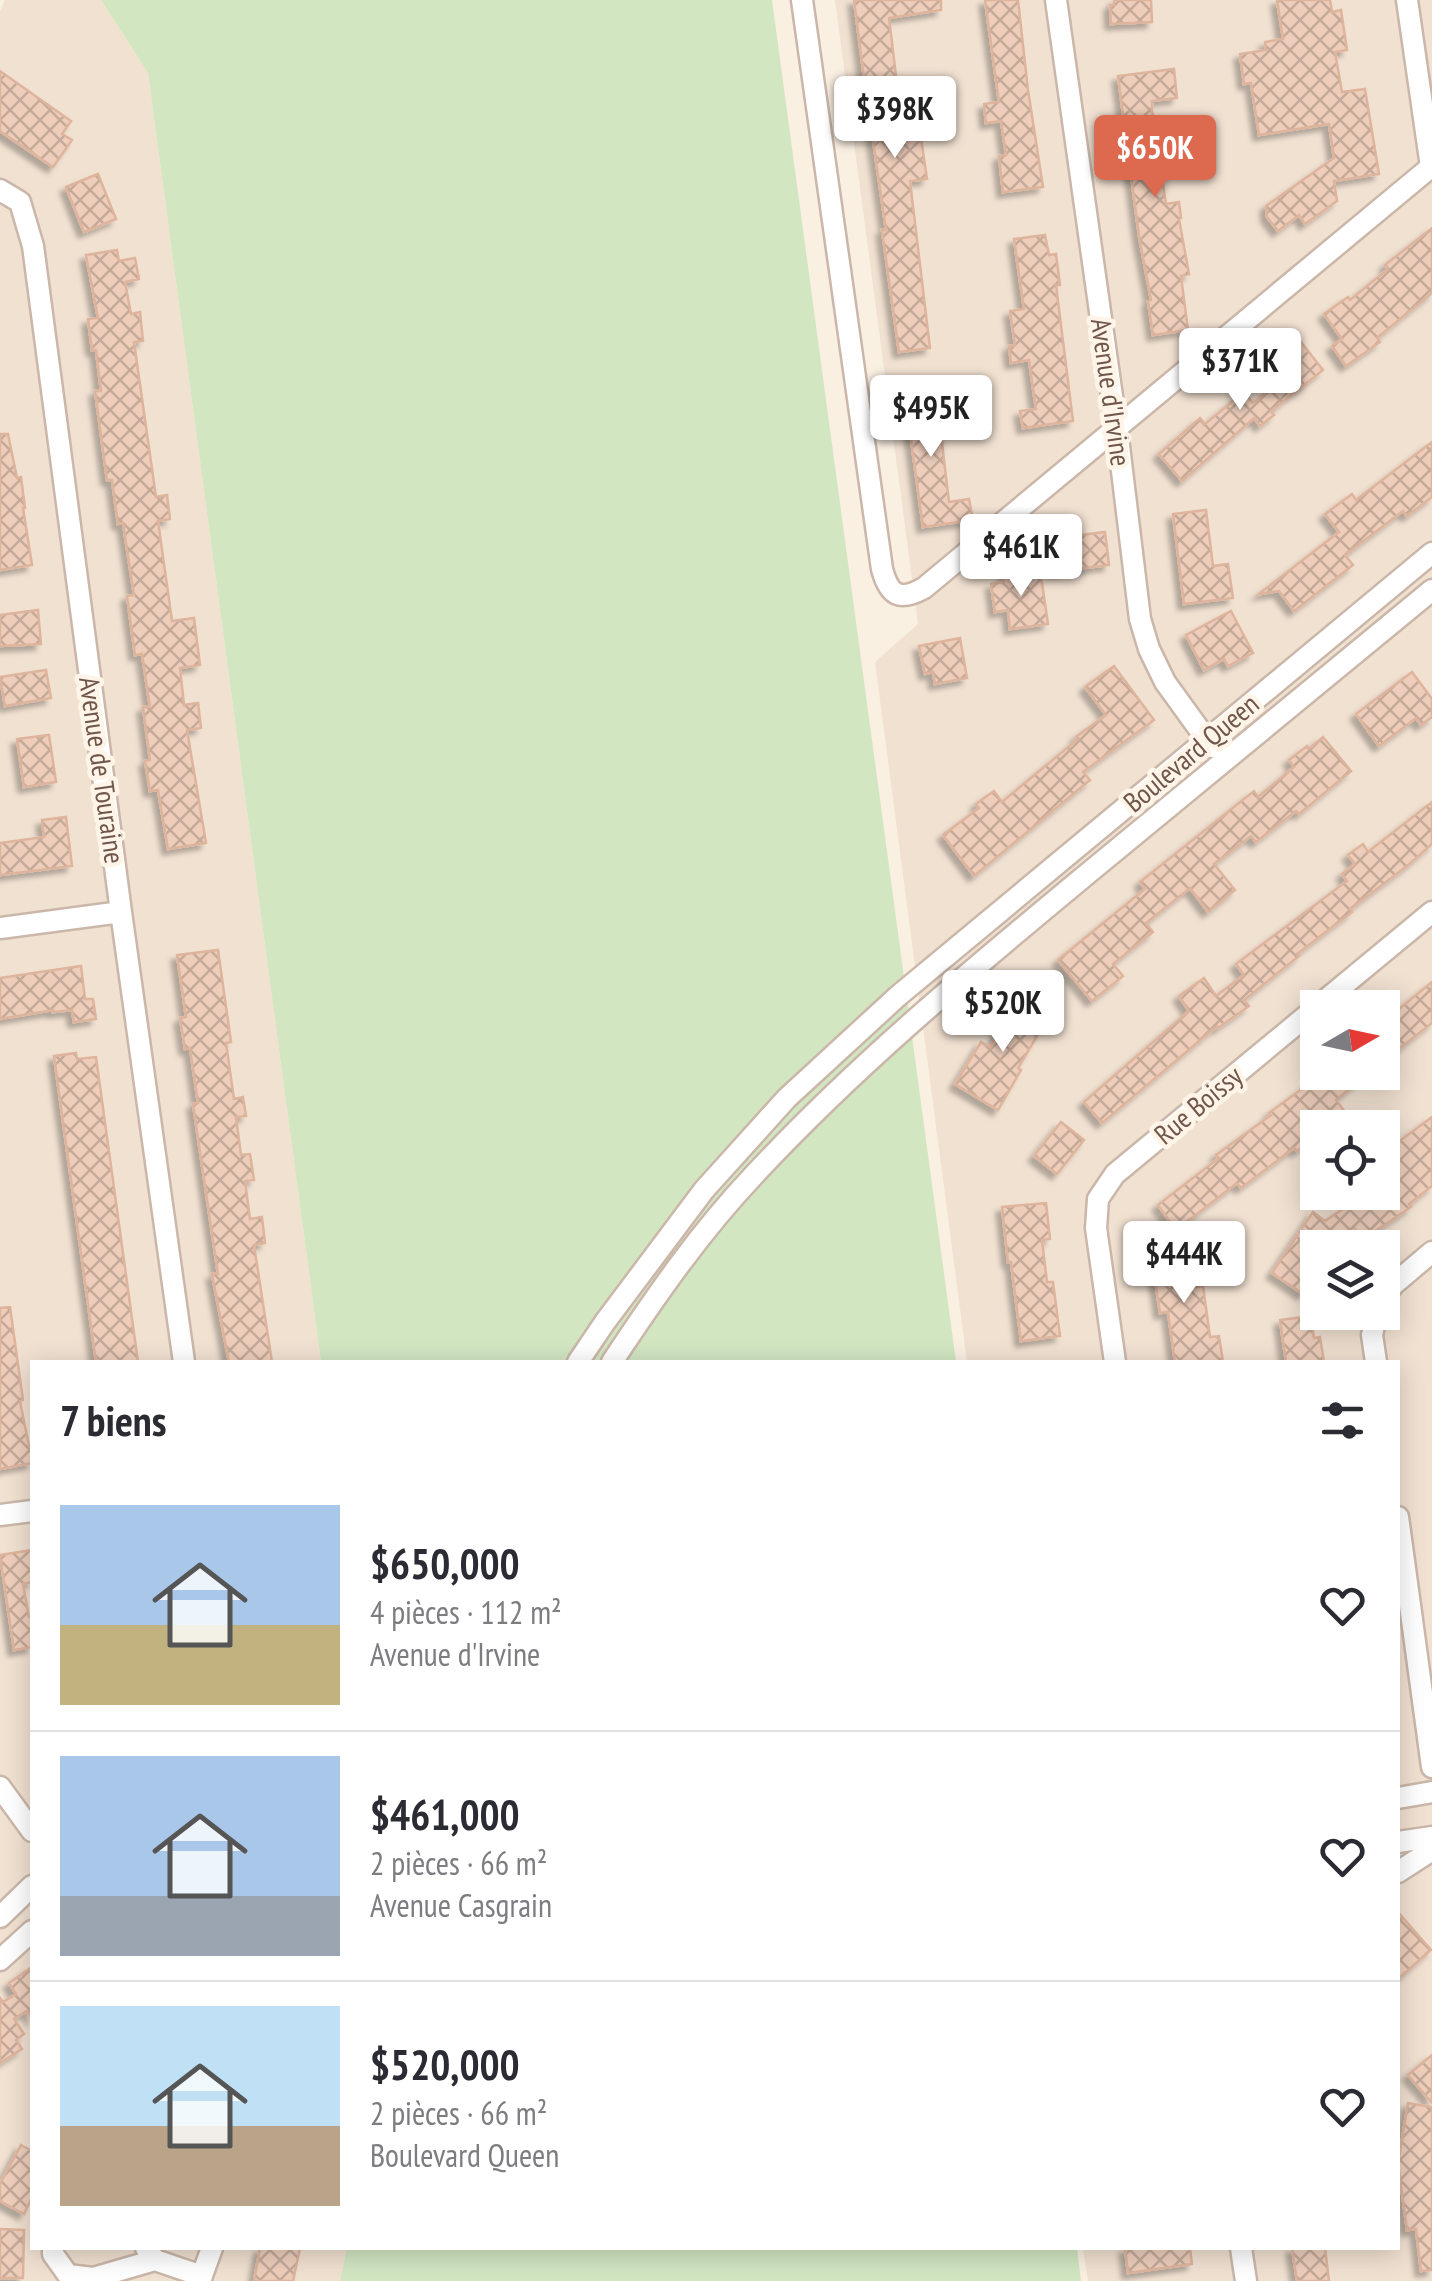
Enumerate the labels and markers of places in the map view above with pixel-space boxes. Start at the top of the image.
pin: $398K [825,76,965,161]
pin: $650K [1085,115,1225,200]
pin: $371K [1170,328,1310,413]
pin: $495K [861,375,1001,460]
pin: $461K [951,514,1091,599]
pin: $520K [933,970,1073,1055]
pin: $444K [1114,1221,1254,1306]

